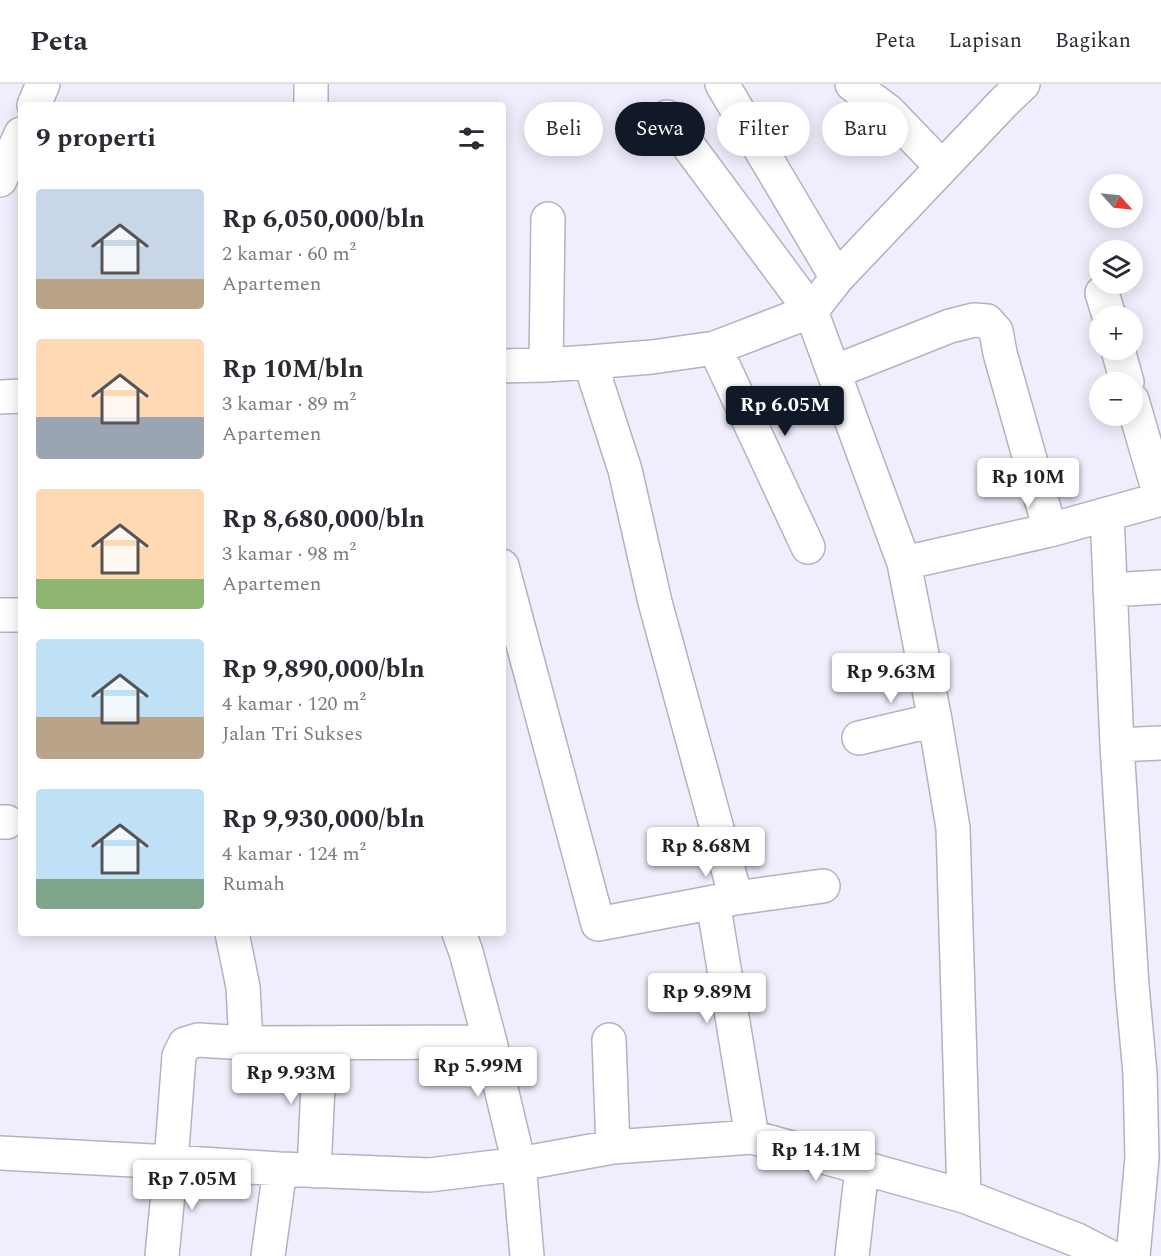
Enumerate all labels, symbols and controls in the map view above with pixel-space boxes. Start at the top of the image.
text: Peta [30,20,88,63]
text: Peta [875,25,915,57]
text: Lapisan [948,25,1022,57]
text: Bagikan [1055,25,1131,57]
chip: Beli [524,102,603,156]
chip: Sewa [615,102,705,156]
chip: Filter [717,102,810,156]
chip: Baru [822,102,908,156]
text: 9 properti [36,118,156,158]
icon: filters [455,122,488,155]
north arrow [1089,174,1143,228]
map controls [1089,174,1143,426]
text: Rp 6,050,000/bln [222,199,425,239]
icon: home [84,213,156,285]
text: 2 kamar · 60 m² [222,239,356,269]
button: layers [1089,240,1143,294]
text: Apartemen [222,269,321,299]
button: + [1089,306,1143,360]
text: Rp 10M/bln [222,349,364,389]
icon: home [84,363,156,435]
button: − [1089,372,1143,426]
pin: Rp 6.05M [723,386,847,437]
text: 3 kamar · 89 m² [222,389,356,419]
text: Rp 6.05M [740,390,830,420]
text: Apartemen [222,419,321,449]
pin: Rp 10M [979,458,1077,509]
text: Rp 10M [991,462,1065,492]
text: Rp 8,680,000/bln [222,499,425,539]
icon: home [84,513,156,585]
text: 3 kamar · 98 m² [222,539,356,569]
text: Apartemen [222,569,321,599]
text: Rp 9,890,000/bln [222,649,425,689]
pin: Rp 9.63M [829,653,953,704]
text: Rp 9.63M [846,657,936,687]
icon: home [84,663,156,735]
text: 4 kamar · 120 m² [222,689,366,719]
text: Jalan Tri Sukses [222,719,363,749]
text: Rp 9,930,000/bln [222,799,425,839]
icon: home [84,813,156,885]
pin: Rp 8.68M [644,827,768,878]
text: Rp 8.68M [661,831,751,861]
text: 4 kamar · 124 m² [222,839,366,869]
text: Rumah [222,869,285,899]
pin: Rp 9.89M [645,973,769,1024]
text: Rp 9.89M [662,977,752,1007]
pin: Rp 5.99M [416,1047,540,1098]
text: Rp 5.99M [433,1051,523,1081]
pin: Rp 9.93M [229,1054,353,1105]
text: Rp 9.93M [246,1058,336,1088]
pin: Rp 14.1M [754,1131,878,1182]
text: Rp 14.1M [771,1135,861,1165]
pin: Rp 7.05M [130,1160,254,1211]
text: Rp 7.05M [147,1164,237,1194]

